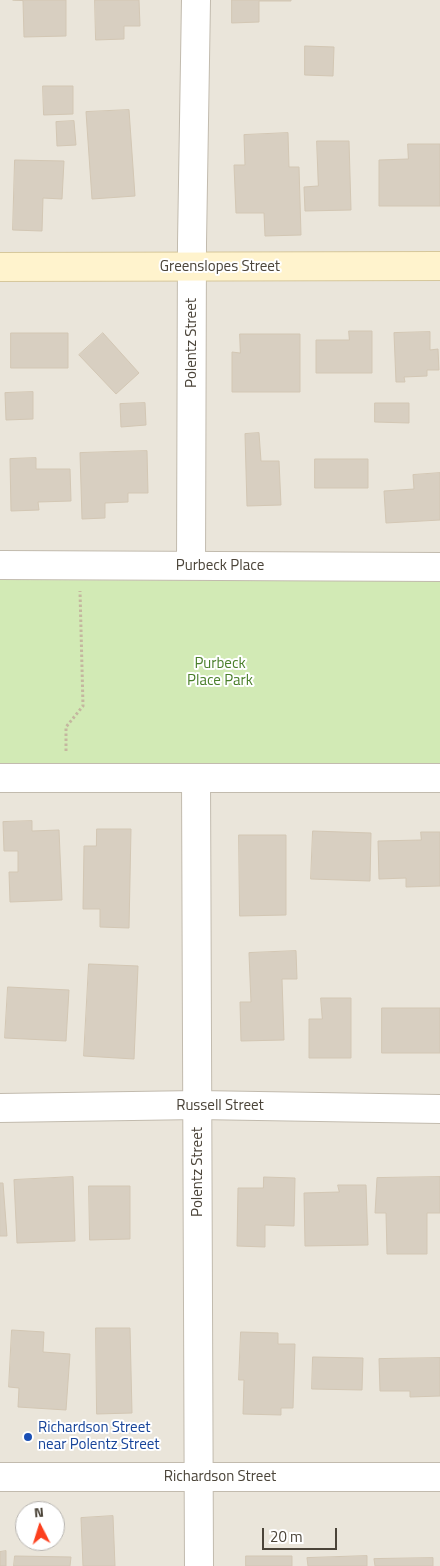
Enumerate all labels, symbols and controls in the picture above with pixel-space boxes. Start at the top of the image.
street label: Greenslopes Street [160,258,280,276]
street label: Polentz Street [183,298,201,388]
street label: Purbeck Place [176,557,264,575]
park label: Purbeck Place Park [187,655,253,690]
street label: Russell Street [176,1097,264,1115]
street label: Polentz Street [189,1127,207,1217]
place label: Richardson Street near Polentz Street [38,1419,159,1454]
marker: Richardson Street near Polentz Street [22,1431,34,1443]
street label: Richardson Street [164,1468,276,1486]
north arrow [15,1501,65,1551]
text: N [33,1501,44,1522]
scale bar [265,1518,340,1550]
text: 20 m [270,1525,303,1548]

